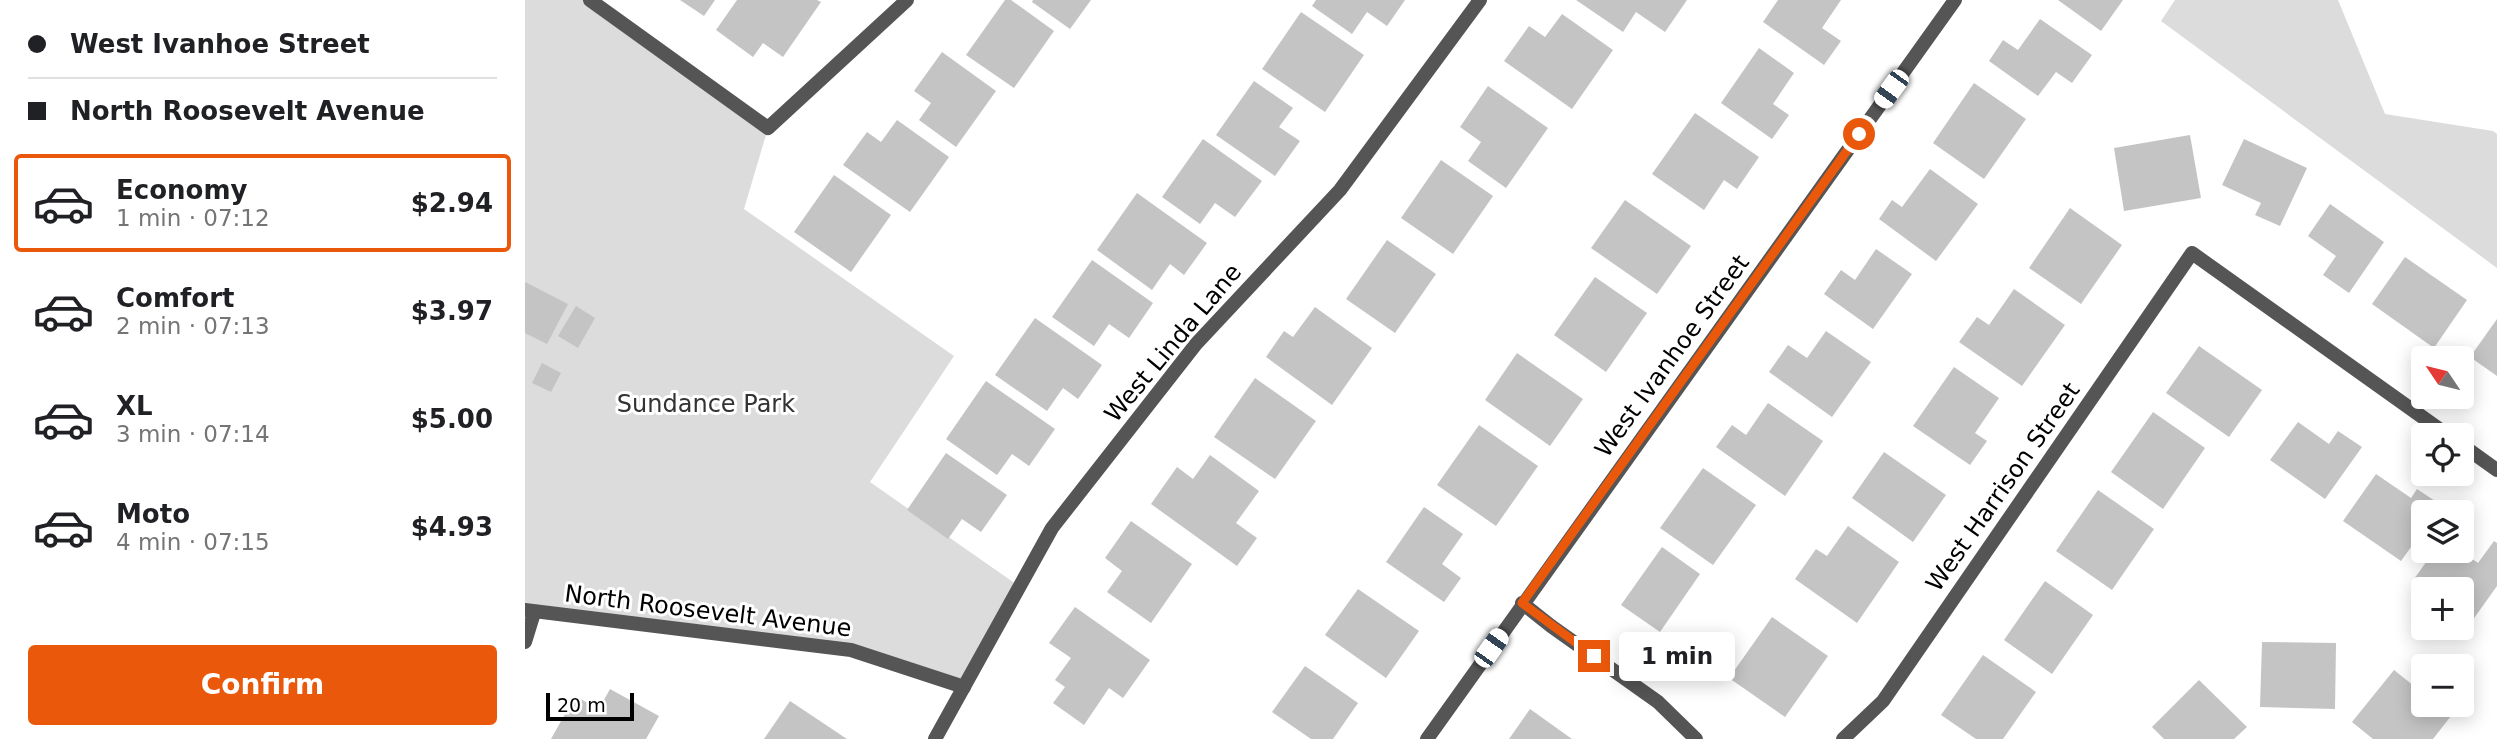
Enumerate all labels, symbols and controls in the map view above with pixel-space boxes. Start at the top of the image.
text: West Ivanhoe Street [70,29,370,59]
car [1871,66,1912,112]
text: North Roosevelt Avenue [70,96,425,126]
route start [1843,118,1875,150]
icon: car [32,172,95,235]
text: Economy [116,175,247,205]
text: $2.94 [411,188,493,218]
text: 1 min · 07:12 [116,205,270,231]
street label: West Ivanhoe Street [1589,249,1755,463]
street label: West Linda Lane [1099,258,1247,428]
icon: car [32,280,95,343]
text: Comfort [116,283,234,313]
text: $3.97 [411,296,493,326]
text: 2 min · 07:13 [116,313,270,339]
north arrow [2411,346,2475,410]
map controls [2411,346,2474,717]
street label: West Harrison Street [1920,377,2086,597]
icon: car [32,388,95,451]
park label: Sundance Park [617,390,795,418]
text: XL [116,391,153,421]
text: $5.00 [411,404,493,434]
text: 3 min · 07:14 [116,421,270,447]
button: locate [2411,423,2474,486]
icon: car [32,496,95,559]
text: Moto [116,499,190,529]
button: layers [2411,500,2474,563]
text: $4.93 [411,512,493,542]
text: 4 min · 07:15 [116,529,270,555]
button: + [2411,577,2474,640]
street label: North Roosevelt Avenue [563,580,853,642]
car [1471,625,1512,671]
callout: 1 min [1619,632,1734,680]
route end [1578,640,1610,672]
text: 1 min [1641,643,1713,669]
button: Confirm [28,645,497,725]
button: − [2411,654,2474,717]
scale bar [546,690,633,722]
text: 20 m [557,694,606,716]

